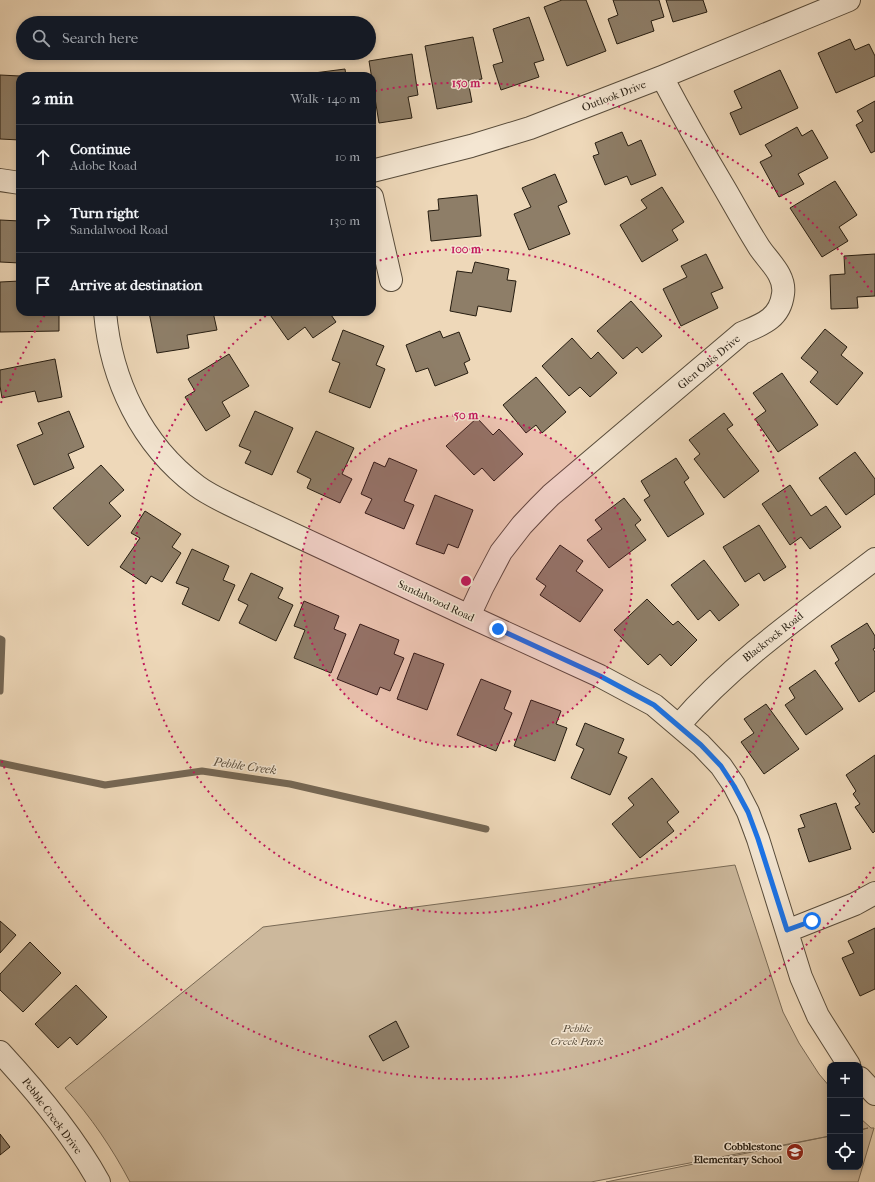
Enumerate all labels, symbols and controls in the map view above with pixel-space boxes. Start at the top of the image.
search box [16,16,376,60]
icon: search [30,27,52,49]
text: Search here [62,29,138,47]
text: 150 m [452,76,481,90]
street label: Outlook Drive [580,78,648,114]
text: 2 min [32,88,73,108]
text: Walk · 140 m [291,91,360,106]
text: Continue [70,140,130,158]
icon: ahead [32,146,54,168]
text: 10 m [335,149,360,164]
text: Adobe Road [70,158,137,173]
text: Turn right [70,204,139,222]
icon: right [32,210,54,232]
text: 130 m [329,213,360,228]
text: Sandalwood Road [70,222,168,237]
text: 100 m [451,242,482,256]
icon: arrive [32,274,54,296]
text: Arrive at destination [70,276,202,294]
street label: Glen Oaks Drive [675,332,743,392]
text: 50 m [454,408,479,422]
centre of rings [459,574,473,588]
street label: Sandalwood Road [396,578,477,625]
street label: Blackrock Road [740,609,807,665]
route end [489,620,507,638]
water label: Pebble Creek [212,755,277,777]
route start [803,912,821,930]
park label: Pebble Creek Park [551,1022,604,1048]
map controls [827,1062,863,1170]
button: + [827,1062,863,1098]
street label: Pebble Creek Drive [19,1075,85,1157]
button: − [827,1098,863,1134]
button: locate [827,1134,863,1170]
place label: Cobblestone Elementary School [693,1140,783,1166]
school or university icon: Cobblestone Elementary School [785,1142,805,1162]

